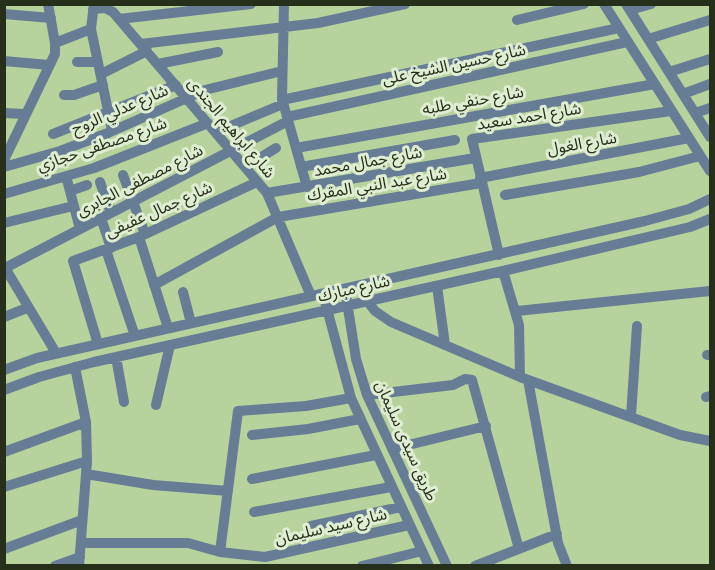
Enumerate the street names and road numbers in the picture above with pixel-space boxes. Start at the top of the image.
street label: شارع حسين الشيخ على [380,40,528,90]
street label: شارع ابراهيم الجندى [183,74,279,182]
street label: شارع عدلي الروح [69,81,171,139]
street label: شارع حنفي طلبه [421,83,525,119]
street label: شارع احمد سعيد [475,99,583,135]
street label: شارع مصطفى حجازي [35,114,169,176]
street label: شارع الغول [546,128,618,160]
street label: شارع مصطفى الجابرى [74,141,206,221]
street label: شارع جمال محمد [312,143,424,181]
street label: شارع عبد النبي المقرك [306,164,448,206]
street label: شارع جمال عفيفى [102,178,216,242]
street label: شارع مبارك [316,271,392,307]
street label: طريق سيدى سليمان [371,378,441,504]
street label: شارع سيد سليمان [273,505,389,549]

